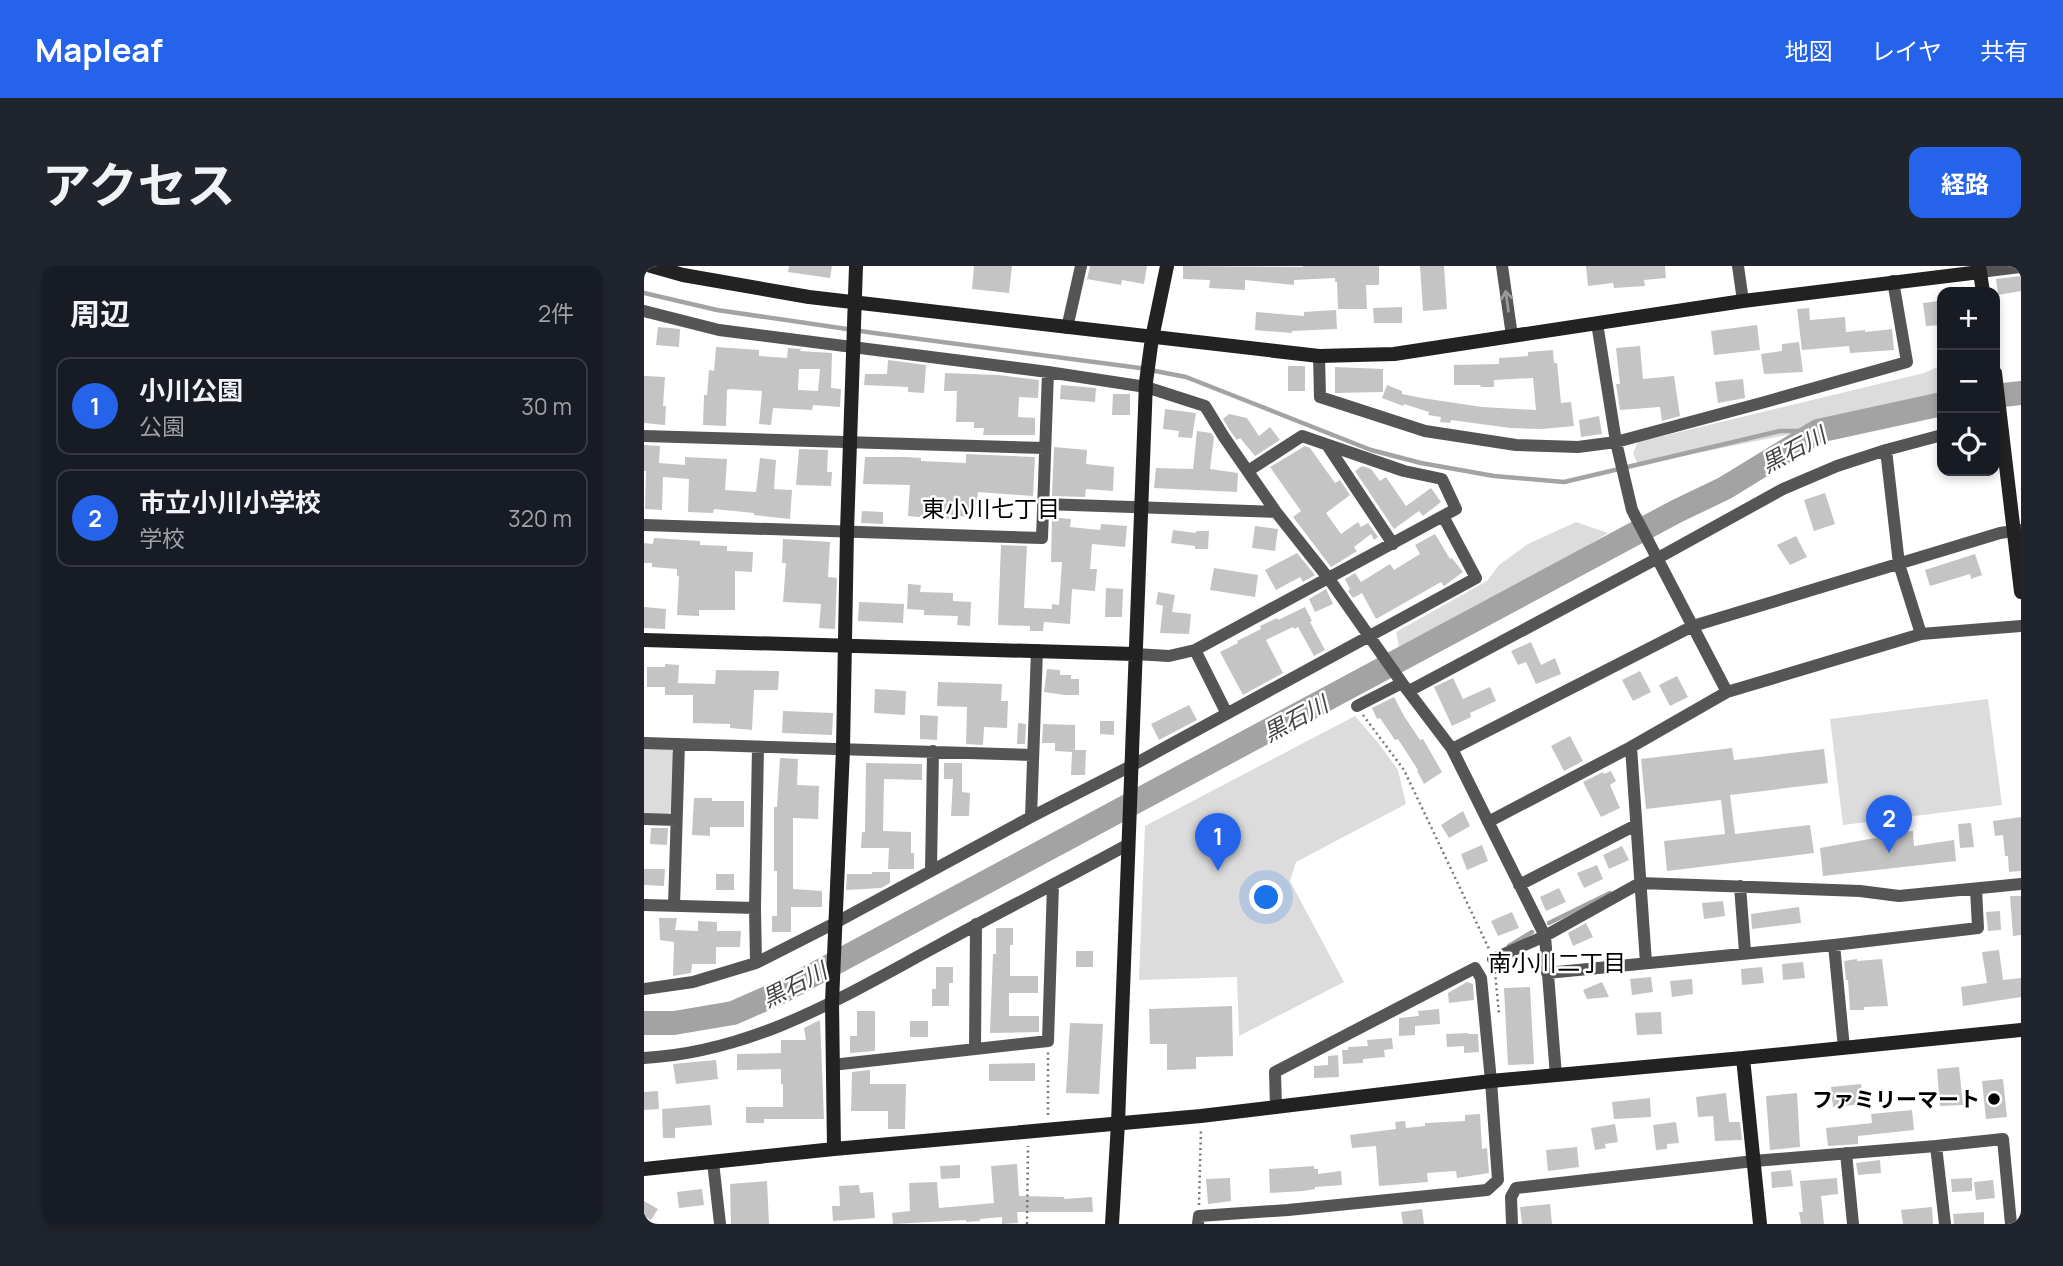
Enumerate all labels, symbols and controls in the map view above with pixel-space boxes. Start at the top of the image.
text: Mapleaf [35,27,163,72]
text: 地図 [1785,34,1833,67]
text: レイヤ [1871,34,1942,67]
text: 共有 [1980,34,2028,67]
button: 経路 [1909,147,2021,218]
text: アクセス [42,151,236,218]
map controls [1937,287,2000,476]
button: + [1937,287,2000,350]
one-way arrow [1500,290,1513,313]
text: 周辺 [70,293,130,334]
text: 2件 [538,297,574,329]
button: − [1937,350,2000,413]
text: 小川公園 [139,372,243,408]
text: 1 [90,390,100,422]
text: 30 m [521,390,572,422]
text: 公園 [139,410,185,442]
button: locate [1937,413,2000,476]
water label: 黒石川 [1755,417,1834,479]
text: 市立小川小学校 [139,484,321,520]
district label: 東小川七丁目 [922,492,1060,524]
text: 2 [88,502,102,534]
text: 320 m [508,502,572,534]
text: 学校 [139,522,185,554]
water label: 黒石川 [1257,686,1336,748]
pin: 2 [1866,795,1912,853]
pin: 1 [1195,813,1241,871]
your location [1249,880,1283,914]
district label: 南小川二丁目 [1488,946,1626,978]
water label: 黒石川 [756,953,835,1014]
place label: ファミリーマート [1812,1085,1980,1113]
marker: ファミリーマート [1986,1091,2002,1107]

